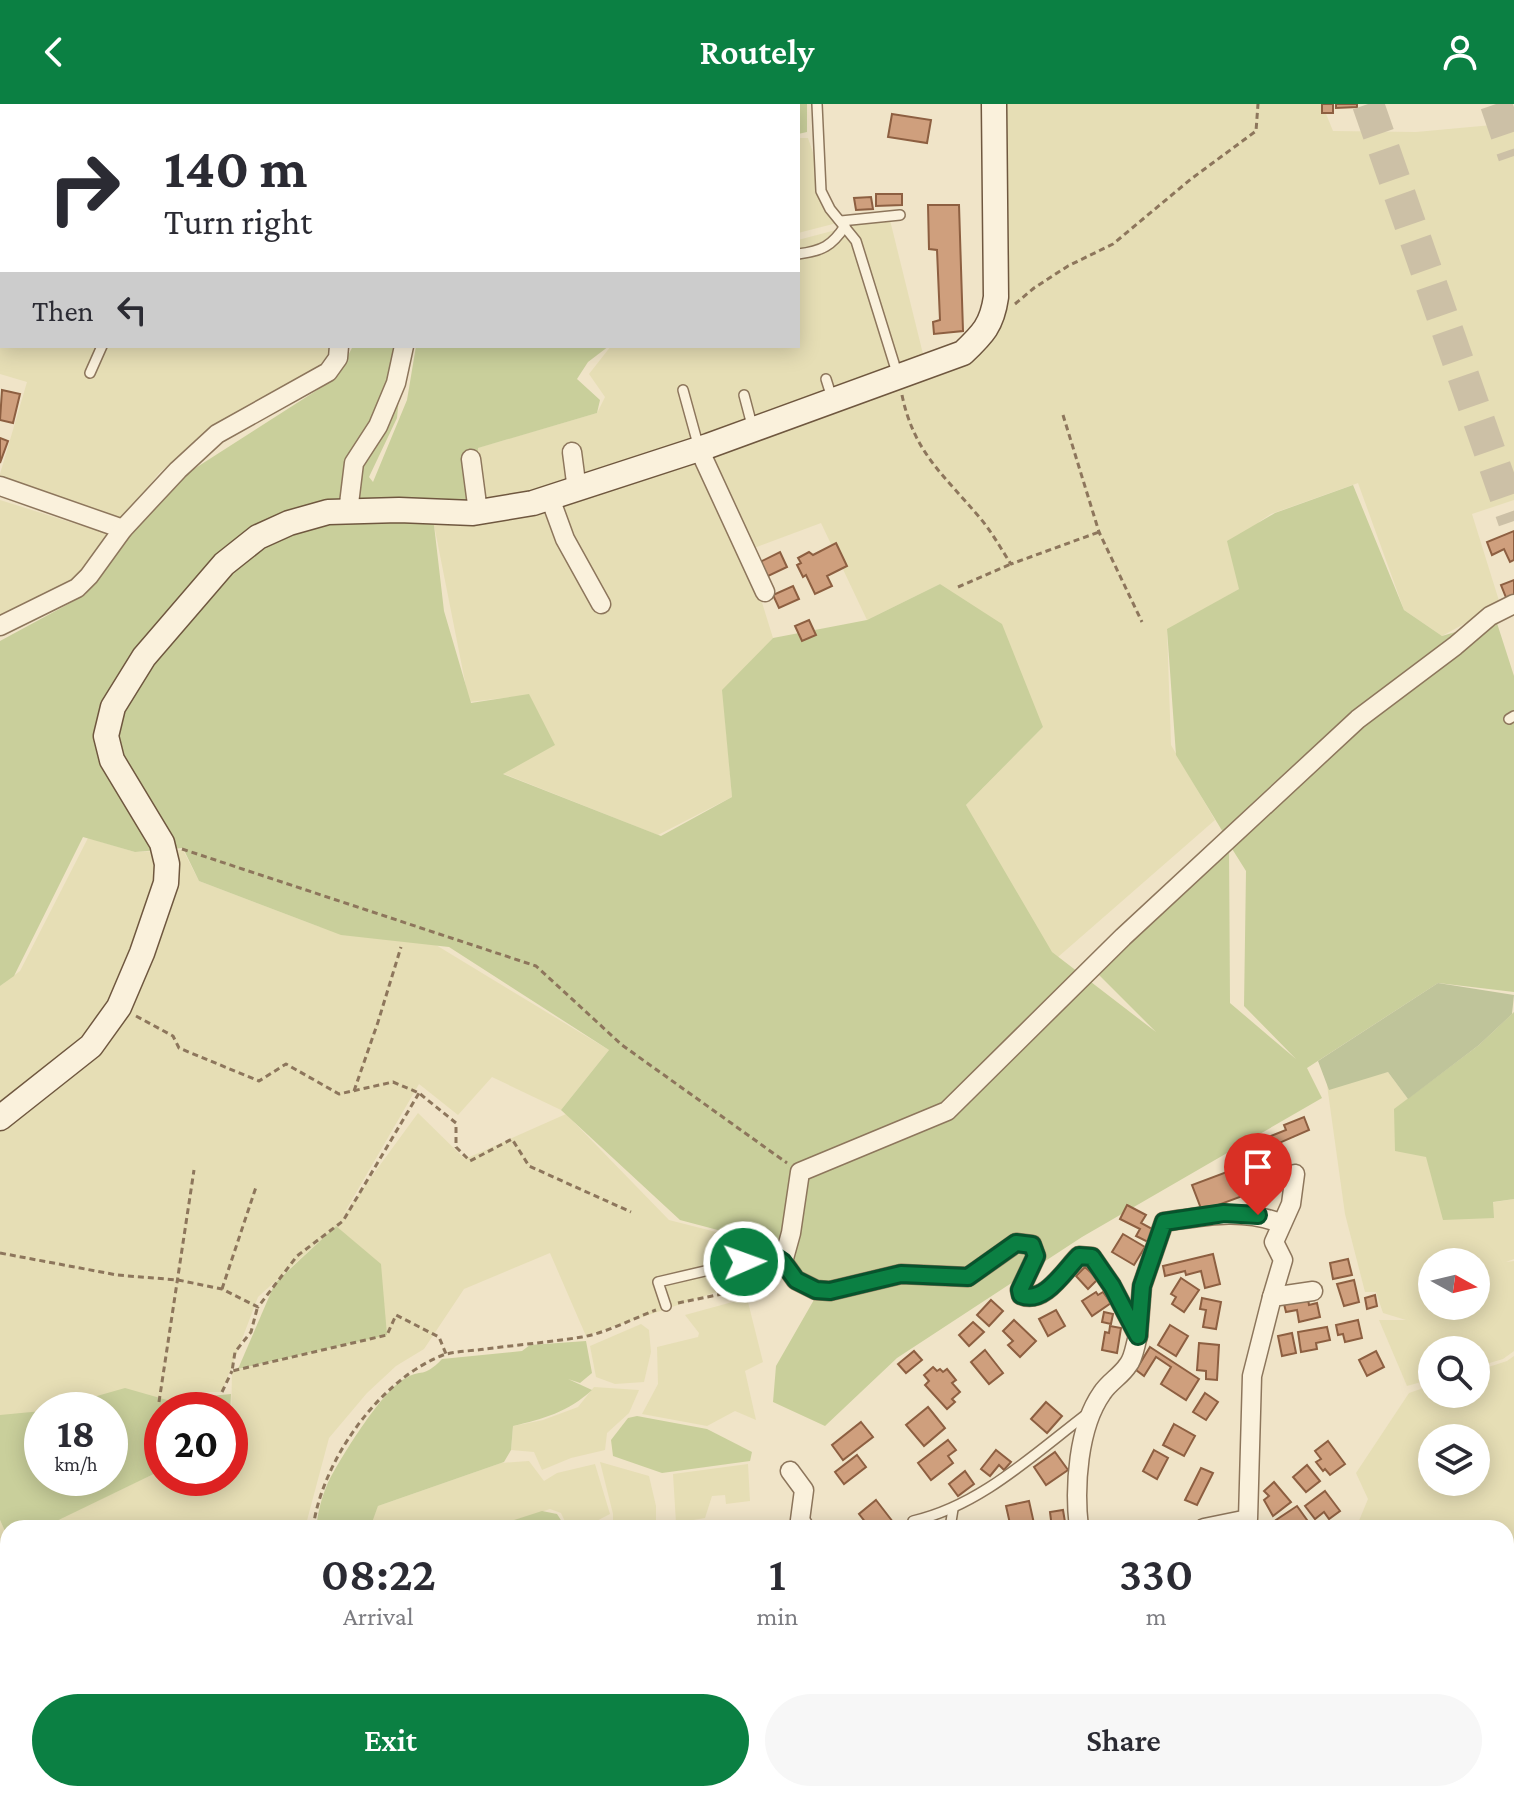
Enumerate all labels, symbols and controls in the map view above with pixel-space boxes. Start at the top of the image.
icon: back [32,30,76,74]
icon: person [1438,30,1482,74]
text: Routely [700,32,814,72]
icon: right [32,136,136,240]
text: 140 m [164,137,307,199]
text: Turn right [164,202,312,242]
icon: left [110,288,154,332]
text: Then [32,294,94,327]
pin [1224,1133,1292,1215]
icon: arrive [1236,1145,1280,1189]
position arrow [702,1220,786,1304]
north arrow [1418,1248,1490,1320]
map controls [1418,1248,1490,1496]
button: search [1418,1336,1490,1408]
speed limit sign: 20 [144,1392,248,1496]
text: 18 [57,1411,95,1456]
button: layers [1418,1424,1490,1496]
text: km/h [54,1453,98,1475]
text: 08:22 [321,1547,436,1600]
text: 1 [769,1547,786,1600]
text: 330 [1119,1547,1193,1600]
text: Arrival [343,1602,414,1631]
text: min [757,1602,798,1631]
text: m [1146,1602,1167,1631]
button: Exit [32,1694,749,1786]
button: Share [765,1694,1482,1786]

